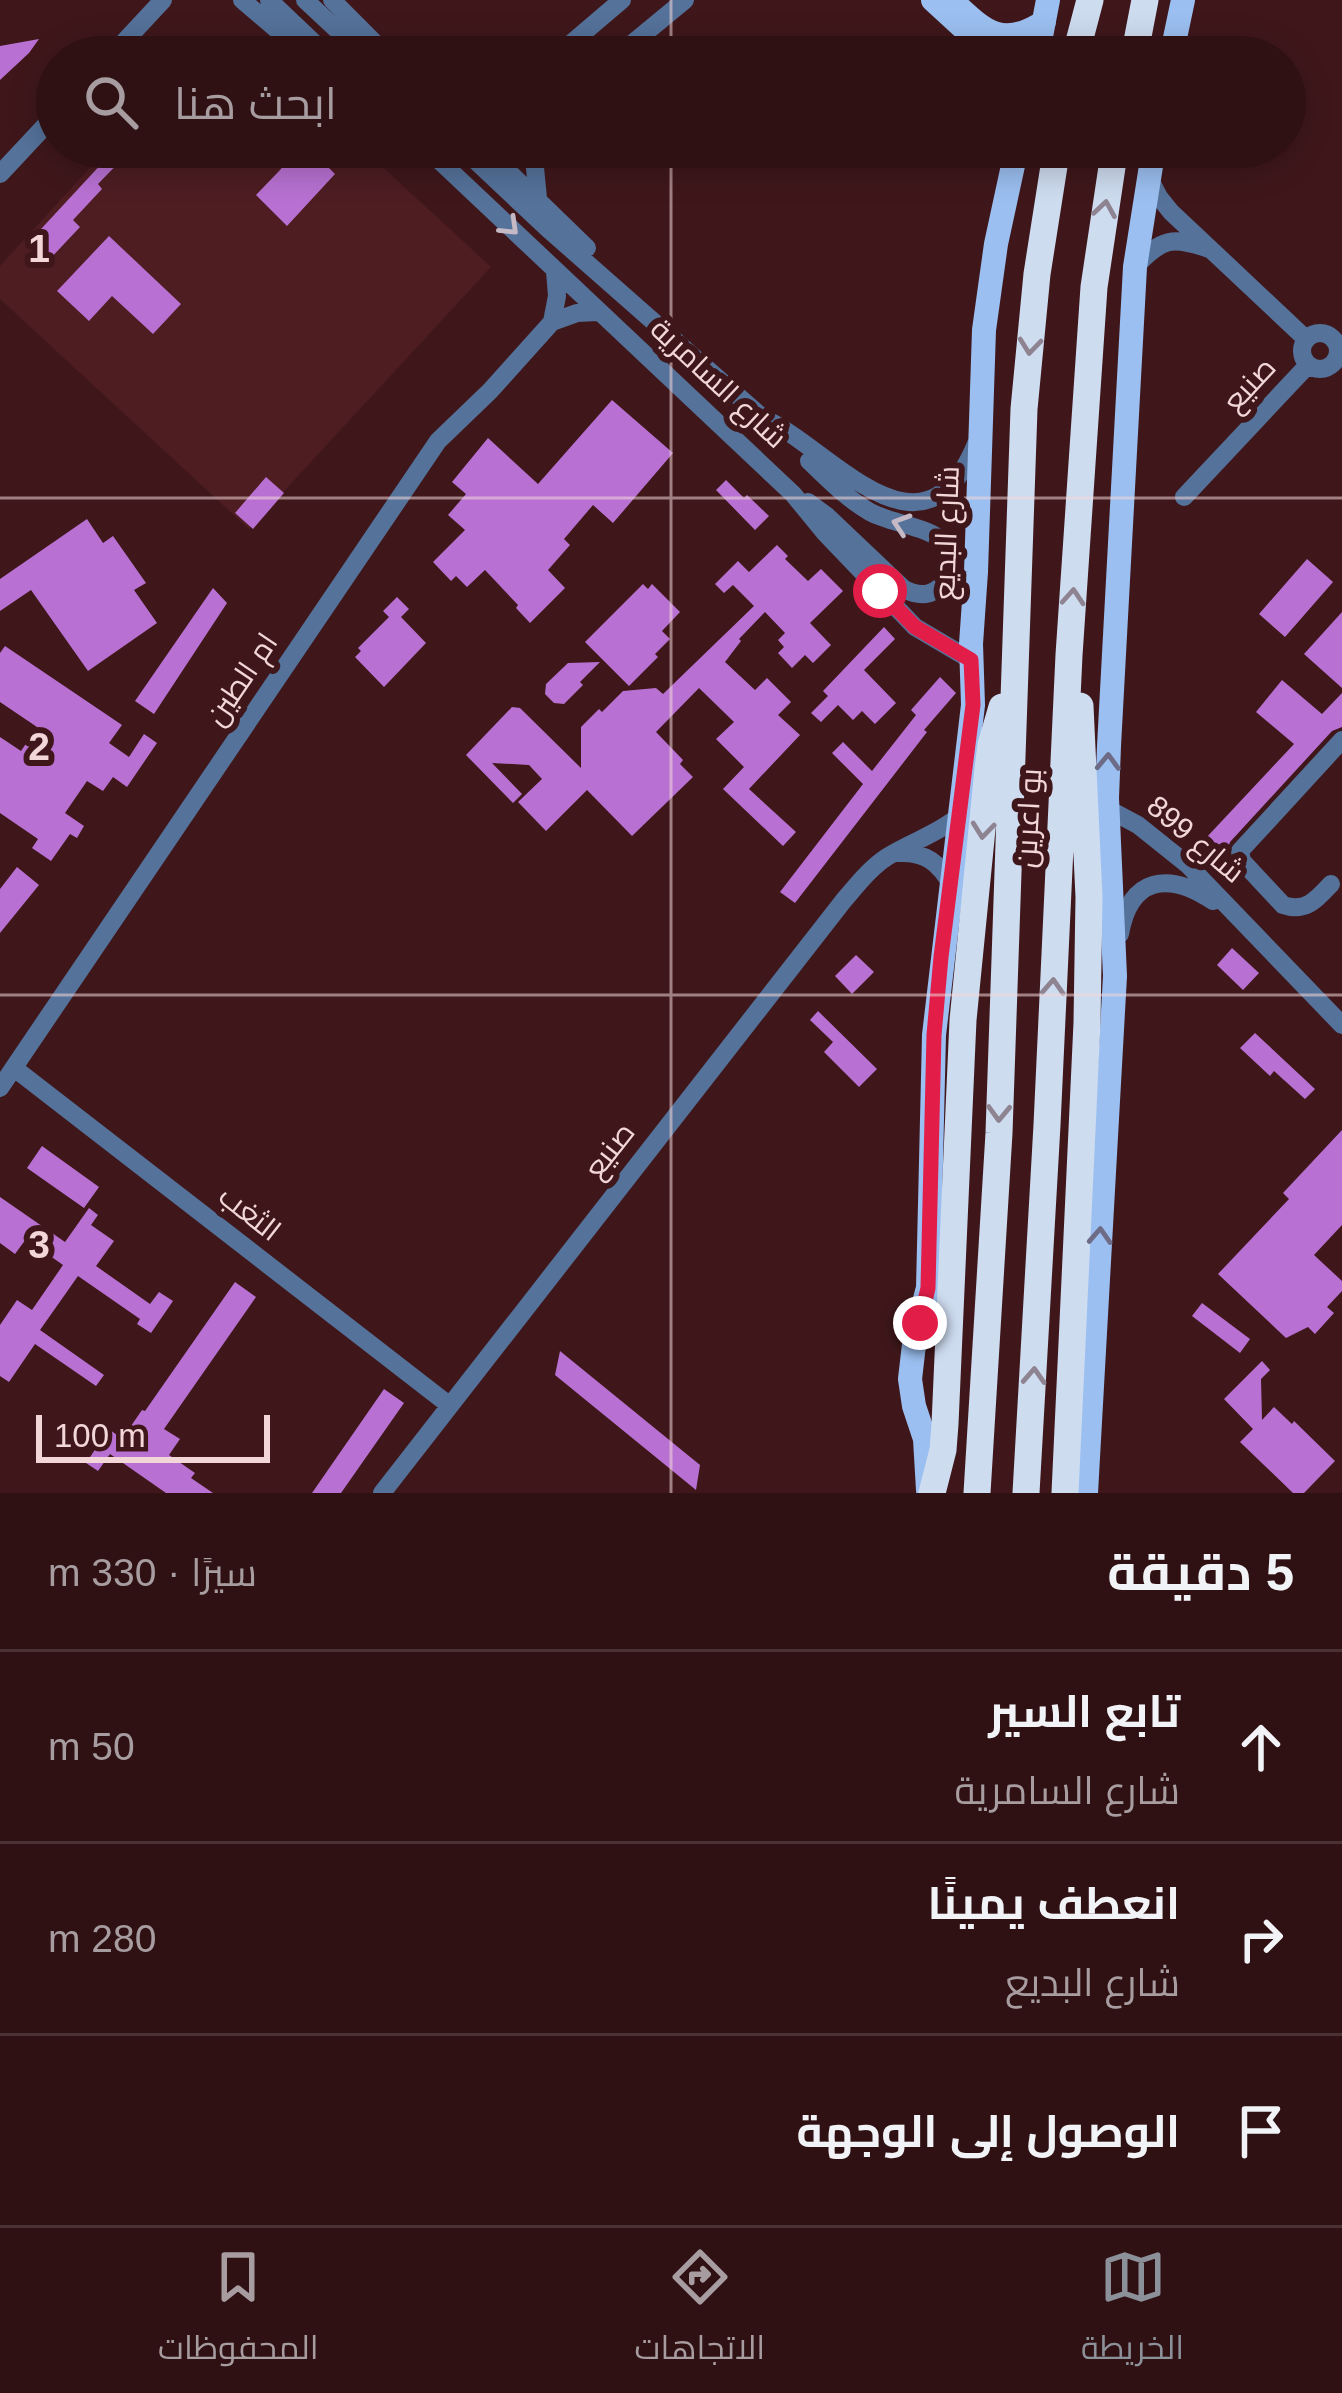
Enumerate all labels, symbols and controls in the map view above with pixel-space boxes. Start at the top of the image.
search box [36,36,1306,168]
icon: search [78,69,144,135]
text: ابحث هنا [174,78,337,129]
one-way arrow [1091,199,1116,219]
one-way arrow [496,213,518,235]
text: 1 [28,227,50,270]
street label: شارع السامرية [642,312,794,457]
one-way arrow [1018,337,1043,356]
street label: صنيع [1216,350,1285,420]
street label: شارع البديع [927,465,969,601]
one-way arrow [891,513,912,538]
route start [853,564,907,618]
one-way arrow [1060,587,1086,606]
street label: ام الطين [198,627,287,733]
text: 2 [28,725,50,768]
one-way arrow [1095,752,1121,771]
street label: بو اعرين [1009,767,1049,869]
street label: شارع 899 [1138,789,1251,892]
one-way arrow [970,820,996,840]
one-way arrow [1040,977,1066,996]
one-way arrow [987,1104,1013,1123]
street label: صنيع [577,1116,644,1187]
street label: الثغب [213,1179,287,1247]
text: 3 [28,1223,50,1266]
one-way arrow [1087,1226,1113,1245]
route end [893,1296,947,1350]
one-way arrow [1021,1366,1047,1385]
scale bar [36,1409,270,1462]
text: 100 m [54,1417,146,1454]
text: 5 دقيقة [1107,1544,1294,1601]
text: سيرًا · 330 m [48,1551,257,1594]
text: تابع السير [989,1686,1180,1737]
icon: ahead [1228,1714,1294,1780]
text: 50 m [48,1725,135,1768]
text: شارع السامرية [955,1769,1180,1812]
text: انعطف يمينًا [928,1878,1180,1929]
icon: right [1228,1906,1294,1972]
text: 280 m [48,1917,156,1960]
text: شارع البديع [1005,1961,1180,2004]
icon: arrive [1228,2098,1294,2164]
text: الوصول إلى الوجهة [796,2106,1180,2157]
tab: المحفوظات [158,2244,319,2378]
tab: الاتجاهات [634,2244,765,2378]
tab: الخريطة [1081,2244,1184,2378]

